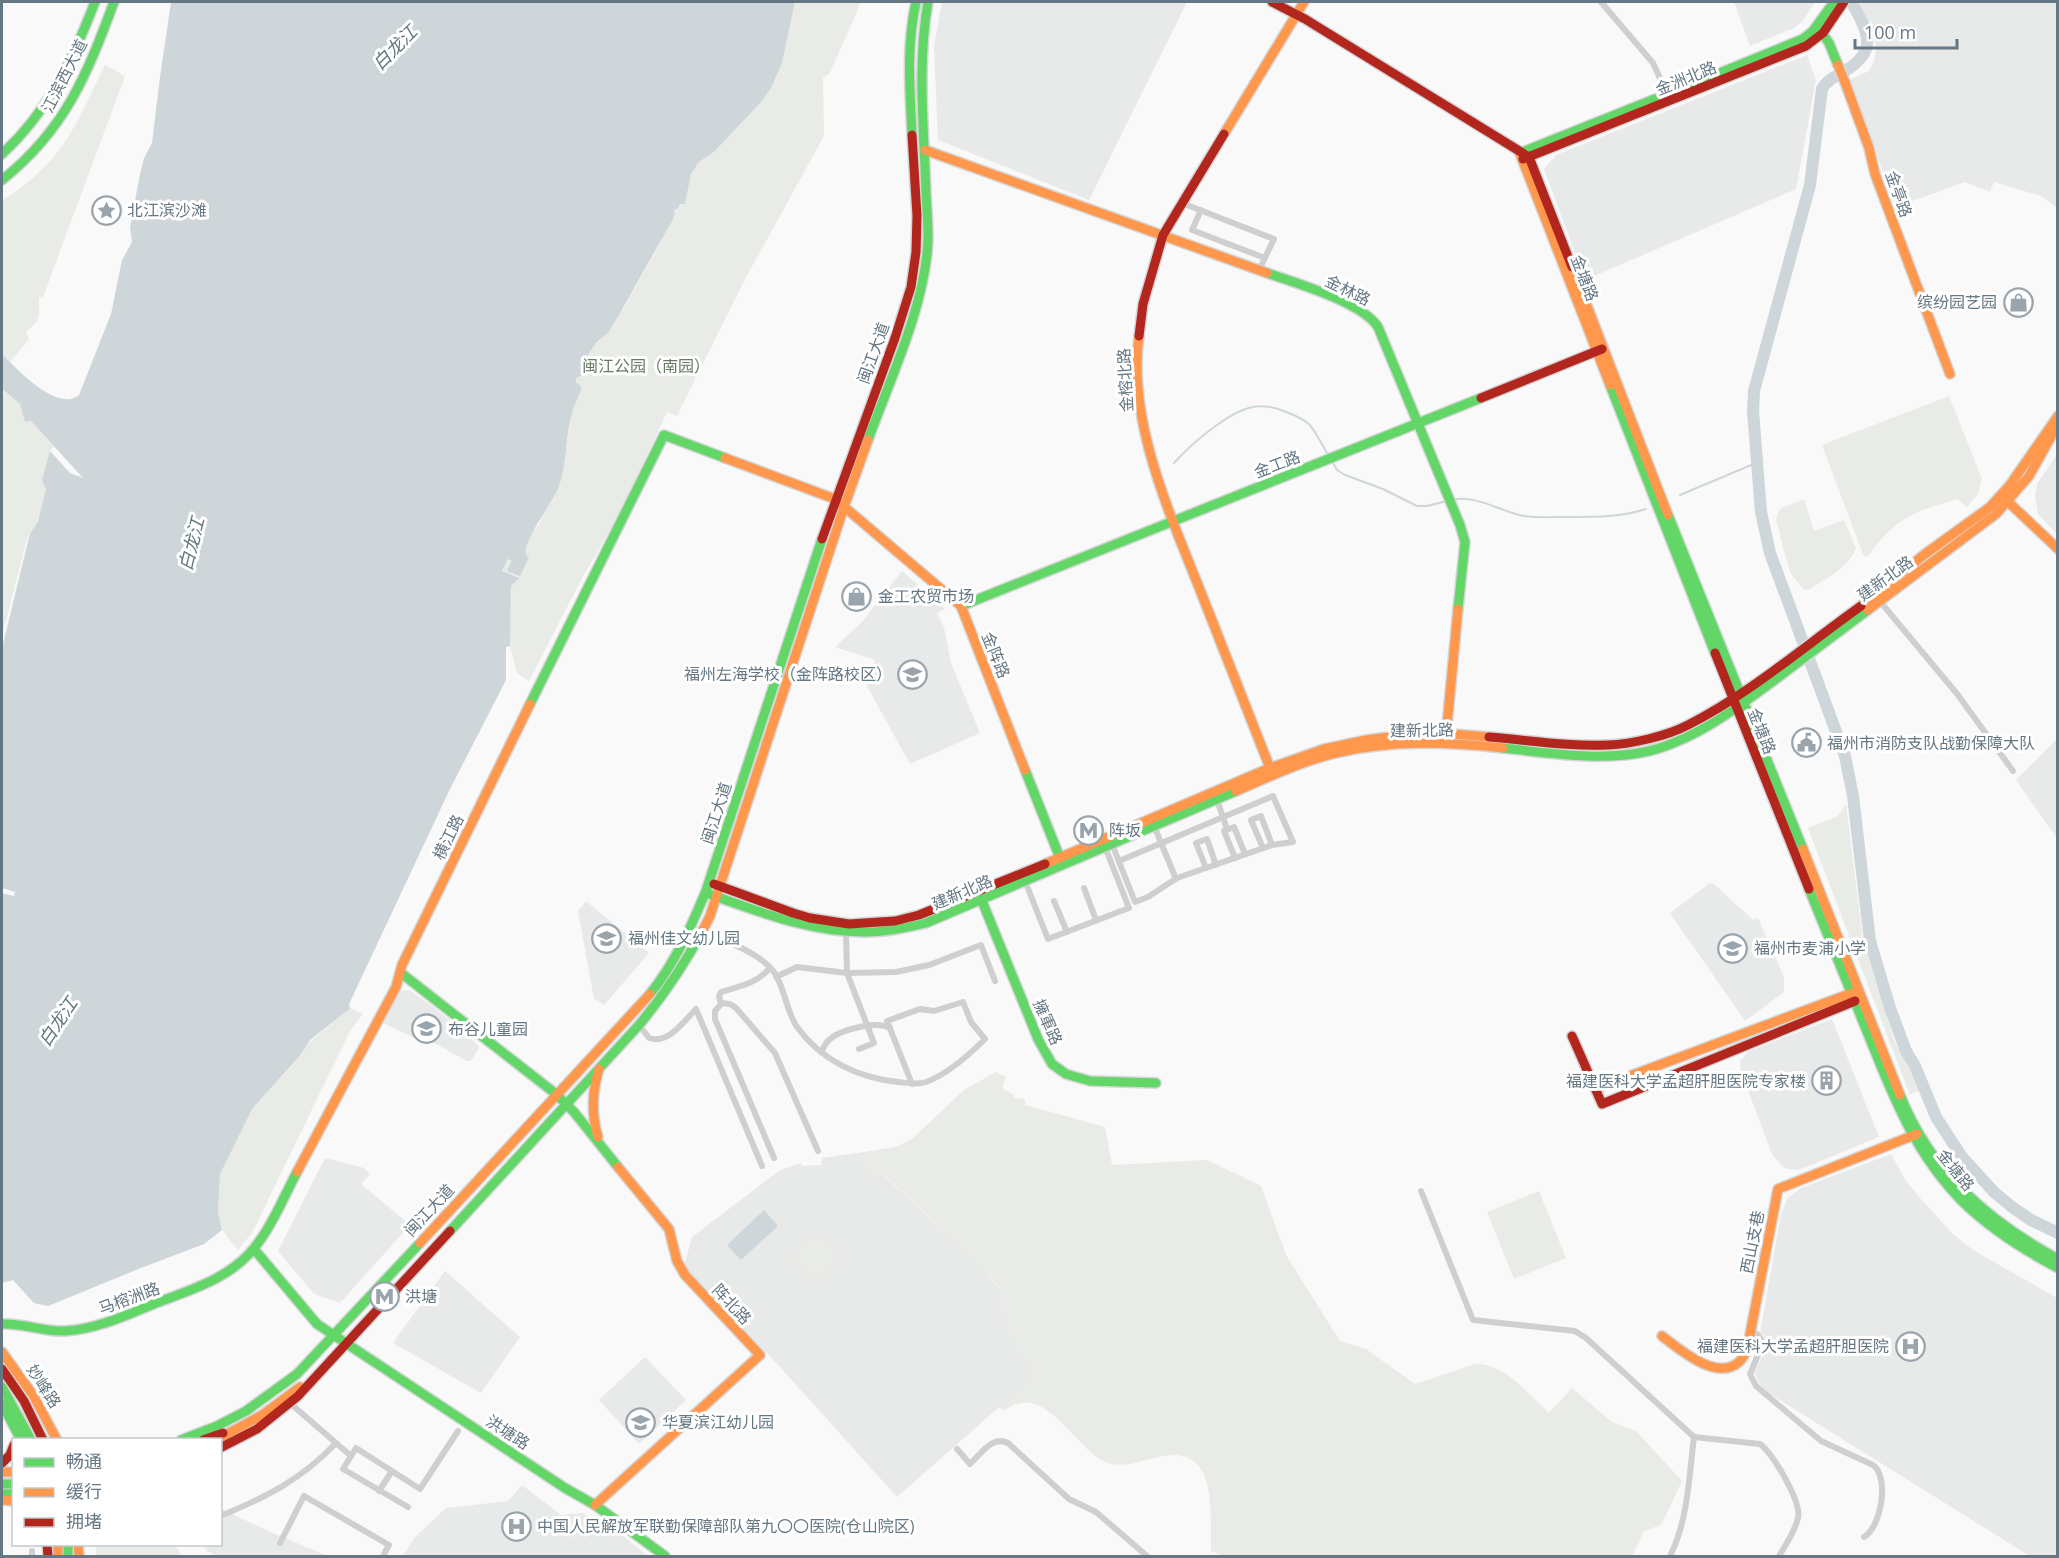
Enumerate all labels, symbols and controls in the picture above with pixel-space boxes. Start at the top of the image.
scale bar [1855,12,1957,50]
water label: 白龙江 [367,18,423,75]
text: 100 m [1864,20,1916,44]
street label: 江滨西大道 [36,35,92,117]
street label: 金洲北路 [1652,56,1720,100]
street label: 金亭路 [1880,168,1918,220]
place icon: 北江滨沙滩 [90,194,122,226]
place label: 北江滨沙滩 [127,199,207,221]
street label: 金塘路 [1566,252,1604,304]
street label: 金林路 [1322,270,1374,310]
shop icon: 缤纷园艺园 [2002,286,2034,318]
place label: 缤纷园艺园 [1917,291,1997,313]
street label: 闽江大道 [852,319,894,387]
street label: 金榕北路 [1112,347,1138,413]
park label: 闽江公园（南园） [582,355,710,377]
street label: 金工路 [1251,445,1303,483]
water label: 白龙江 [173,513,210,573]
street label: 建新北路 [1853,550,1917,606]
shop icon: 金工农贸市场 [841,580,873,612]
place label: 金工农贸市场 [878,585,974,607]
street label: 金阵路 [977,629,1015,681]
school or university icon: 福州左海学校（金阵路校区） [897,658,929,690]
place label: 福州左海学校（金阵路校区） [684,663,892,685]
street label: 金塘路 [1743,705,1781,757]
street label: 建新北路 [1390,718,1454,742]
public building icon: 福州市消防支队战勤保障大队 [1790,727,1822,759]
place label: 福州市消防支队战勤保障大队 [1827,732,2035,754]
street label: 闽江大道 [696,779,736,847]
street label: 横江路 [428,811,468,863]
metro station icon: 阵坂 [1072,814,1104,846]
place label: 阵坂 [1109,819,1141,841]
street label: 建新北路 [928,869,996,915]
school or university icon: 福州佳文幼儿园 [591,922,623,954]
place label: 福州佳文幼儿园 [628,927,740,949]
school or university icon: 福州市麦浦小学 [1717,932,1749,964]
place label: 福州市麦浦小学 [1754,937,1866,959]
water label: 白龙江 [32,991,83,1051]
street label: 擁軍路 [1028,996,1068,1048]
school or university icon: 布谷儿童园 [411,1013,443,1045]
place label: 布谷儿童园 [448,1018,528,1040]
building icon: 福建医科大学孟超肝胆医院专家楼 [1811,1065,1843,1097]
place label: 福建医科大学孟超肝胆医院专家楼 [1566,1070,1806,1092]
street label: 金塘路 [1932,1144,1980,1196]
street label: 闽江大道 [399,1179,459,1241]
street label: 西山支巷 [1735,1208,1769,1276]
street label: 马榕洲路 [95,1277,163,1319]
street label: 阵北路 [708,1279,756,1329]
metro station icon: 洪塘 [368,1280,400,1312]
place label: 洪塘 [405,1285,437,1307]
hospital icon: 福建医科大学孟超肝胆医院 [1894,1330,1926,1362]
place label: 福建医科大学孟超肝胆医院 [1697,1335,1889,1357]
street label: 妙峰路 [22,1360,66,1412]
school or university icon: 华夏滨江幼儿园 [625,1406,657,1438]
street label: 洪塘路 [482,1410,534,1454]
place label: 华夏滨江幼儿园 [662,1411,774,1433]
legend [12,1438,222,1546]
text: 畅通 [66,1449,102,1473]
text: 缓行 [66,1479,102,1503]
text: 拥堵 [66,1509,102,1533]
hospital icon: 中国人民解放军联勤保障部队第九〇〇医院(仓山院区) [500,1510,532,1542]
place label: 中国人民解放军联勤保障部队第九〇〇医院(仓山院区) [537,1515,915,1537]

